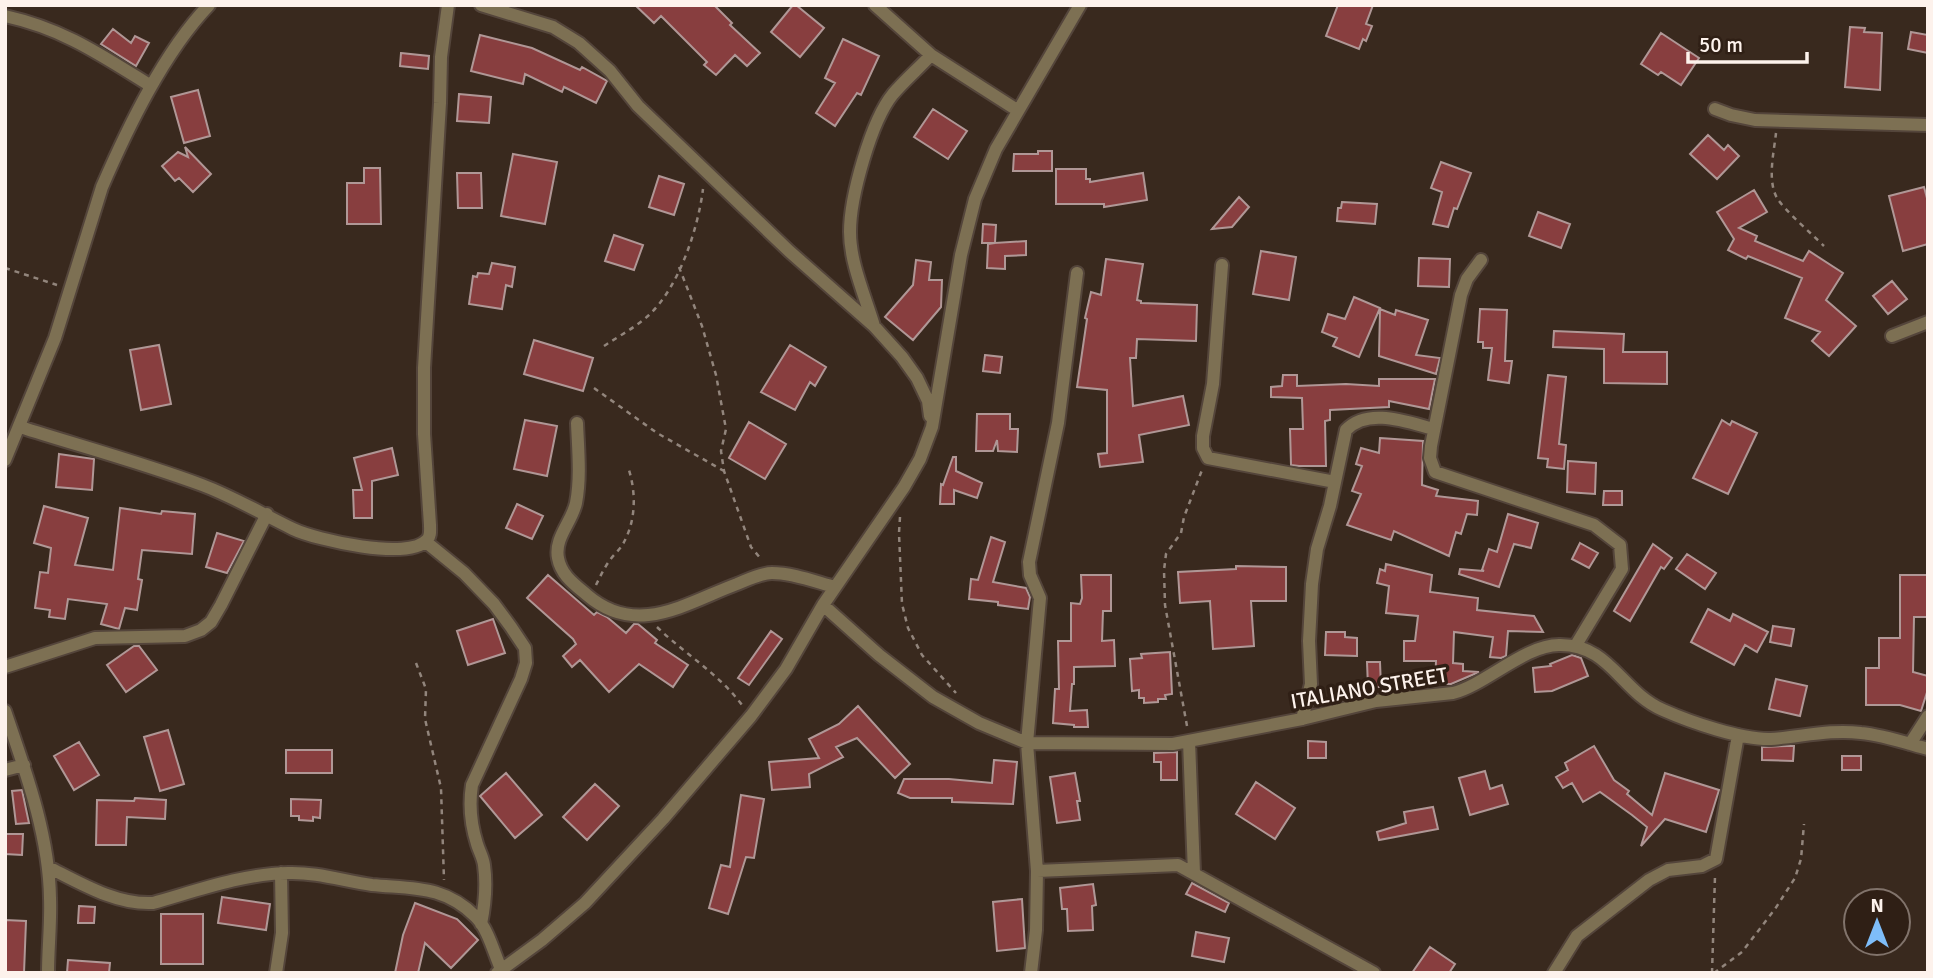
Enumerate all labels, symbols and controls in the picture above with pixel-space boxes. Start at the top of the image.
scale bar [1688,21,1807,65]
text: 50 m [1699,32,1743,58]
street label: ITALIANO STREET [1289,661,1450,715]
north arrow [1842,887,1912,957]
text: N [1870,894,1884,918]

